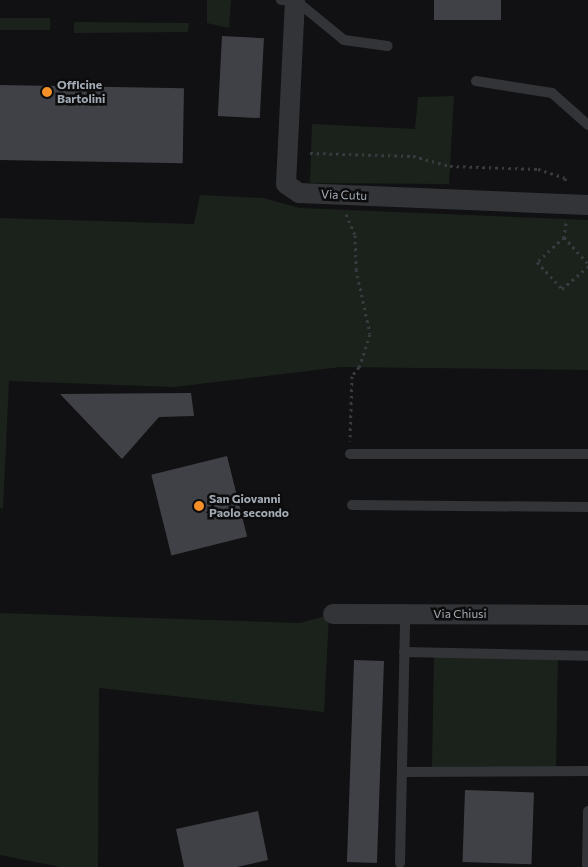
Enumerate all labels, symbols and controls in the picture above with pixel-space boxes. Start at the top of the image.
place label: Officine Bartolini [57,78,105,106]
marker: Officine Bartolini [41,86,53,98]
street label: Via Cutu [321,187,367,203]
place label: San Giovanni Paolo secondo [209,492,289,520]
marker: San Giovanni Paolo secondo [193,500,205,512]
street label: Via Chiusi [433,607,487,621]

